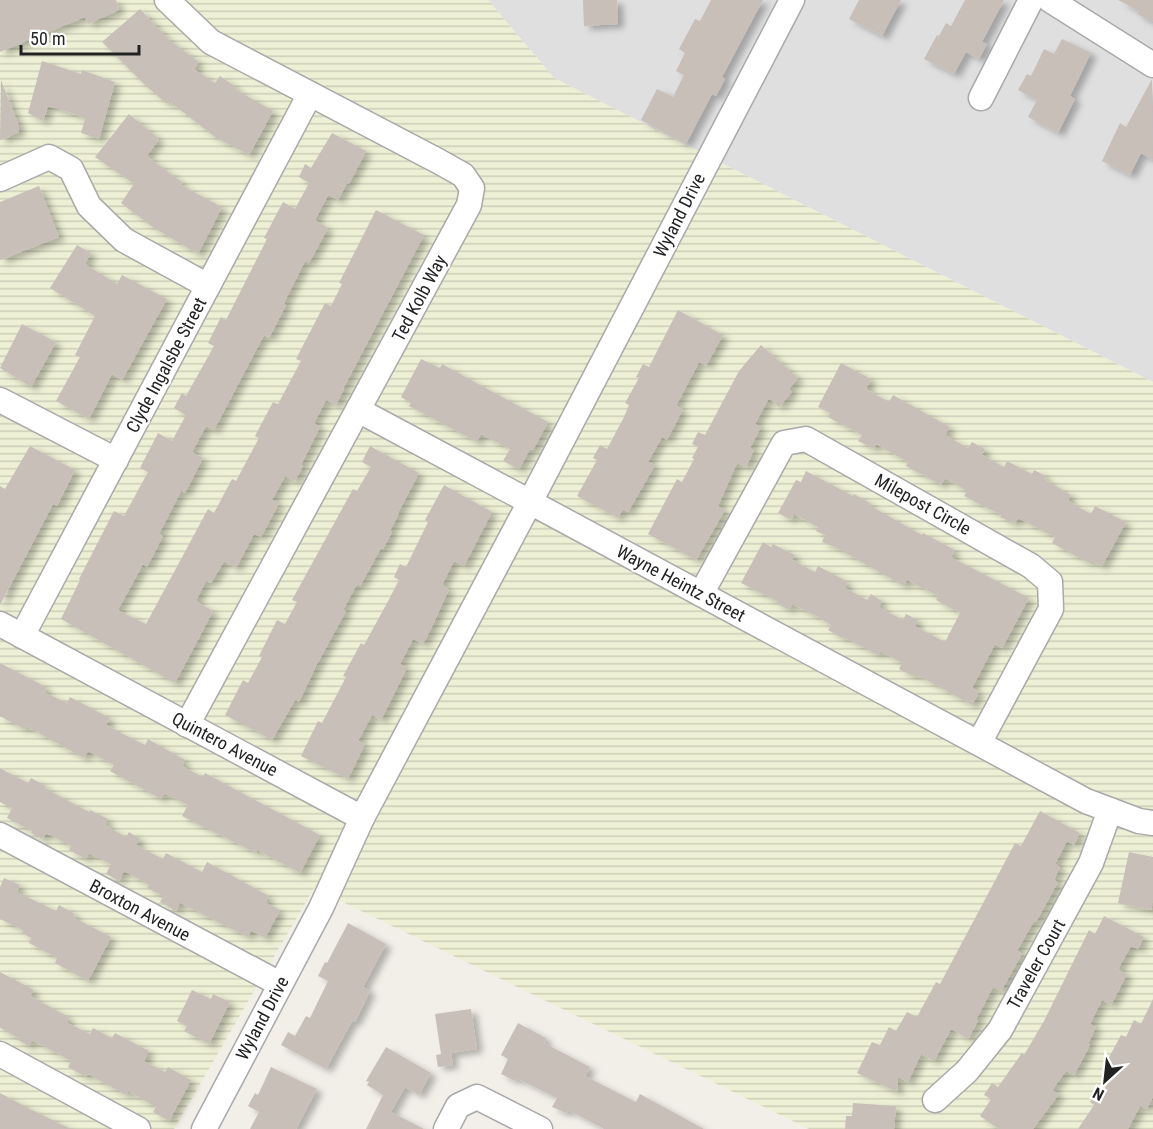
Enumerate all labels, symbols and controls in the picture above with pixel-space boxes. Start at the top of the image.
scale bar [21,18,140,56]
text: 50 m [30,28,65,49]
street label: Wyland Drive [649,169,709,261]
street label: Ted Kolb Way [387,251,451,345]
street label: Clyde Ingalsbe Street [122,294,210,436]
street label: Milepost Circle [871,469,975,539]
street label: Wayne Heintz Street [613,540,749,626]
street label: Quintero Avenue [169,707,281,781]
street label: Broxton Avenue [86,875,194,945]
street label: Traveler Court [1003,915,1069,1013]
street label: Wyland Drive [231,973,293,1063]
north arrow [1075,1051,1135,1111]
text: N [1090,1083,1107,1105]

